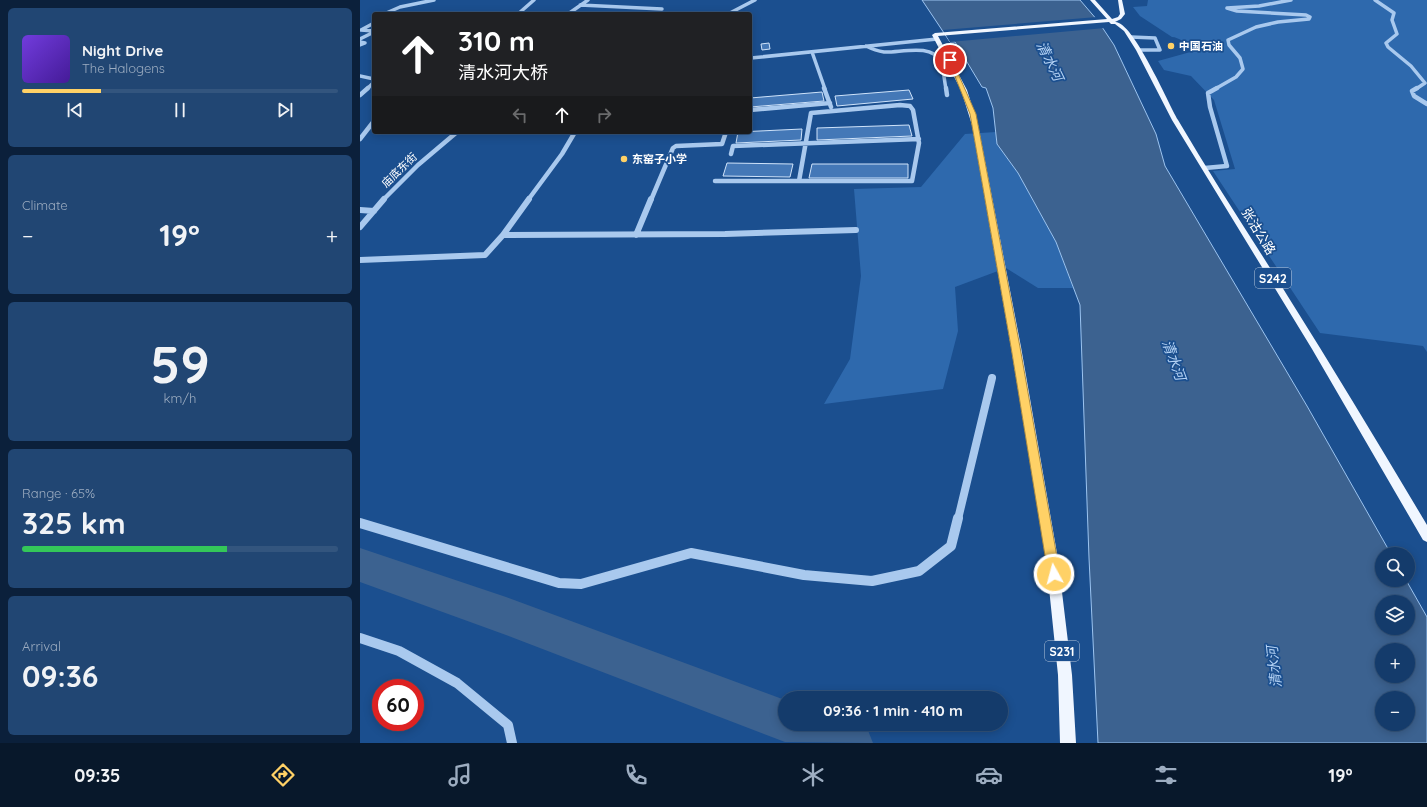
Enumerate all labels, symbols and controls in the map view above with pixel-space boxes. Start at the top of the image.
text: 310 m [458,23,535,58]
icon: ahead [392,28,444,80]
water label: 清水河 [1033,38,1069,87]
place label: 中国石油 [1179,39,1223,53]
text: Night Drive [82,41,163,60]
marker: 中国石油 [1166,41,1176,51]
pin [933,43,967,77]
icon: arrive [939,49,961,71]
text: The Halogens [82,60,165,76]
text: 清水河大桥 [458,61,548,84]
icon: previous [64,99,86,121]
icon: pause [169,99,191,121]
icon: next [274,99,296,121]
icon: left [509,104,531,126]
icon: ahead [551,104,573,126]
icon: right [593,104,615,126]
street label: 庙底东街 [378,150,420,190]
place label: 东窑子小学 [632,152,687,166]
marker: 东窑子小学 [619,154,629,164]
text: Climate [22,197,68,213]
street label: 张沽公路 [1239,205,1279,257]
text: 19° [159,216,200,254]
text: − [22,222,33,250]
text: + [326,222,338,250]
road number: S242 [1255,268,1291,288]
text: 59 [150,331,210,396]
water label: 清水河 [1158,337,1191,386]
text: km/h [164,390,196,406]
text: Range · 65% [22,485,95,501]
text: 325 km [22,504,126,542]
map controls [1375,547,1415,731]
button: search [1375,547,1415,587]
position arrow [1033,553,1075,595]
button: layers [1375,595,1415,635]
text: Arrival [22,638,61,654]
road number: S231 [1045,641,1079,661]
water label: 清水河 [1263,642,1285,689]
button: + [1375,643,1415,683]
text: 09:36 [22,657,98,695]
speed limit sign: 60 [372,679,424,731]
button: − [1375,691,1415,731]
text: 09:36 · 1 min · 410 m [823,701,963,720]
icon: directions [269,761,297,789]
icon: music [446,761,474,789]
icon: phone [622,761,650,789]
icon: climate [799,761,827,789]
icon: car [975,761,1003,789]
icon: filters [1152,761,1180,789]
text: 09:35 [74,764,121,787]
text: 19° [1328,764,1353,787]

